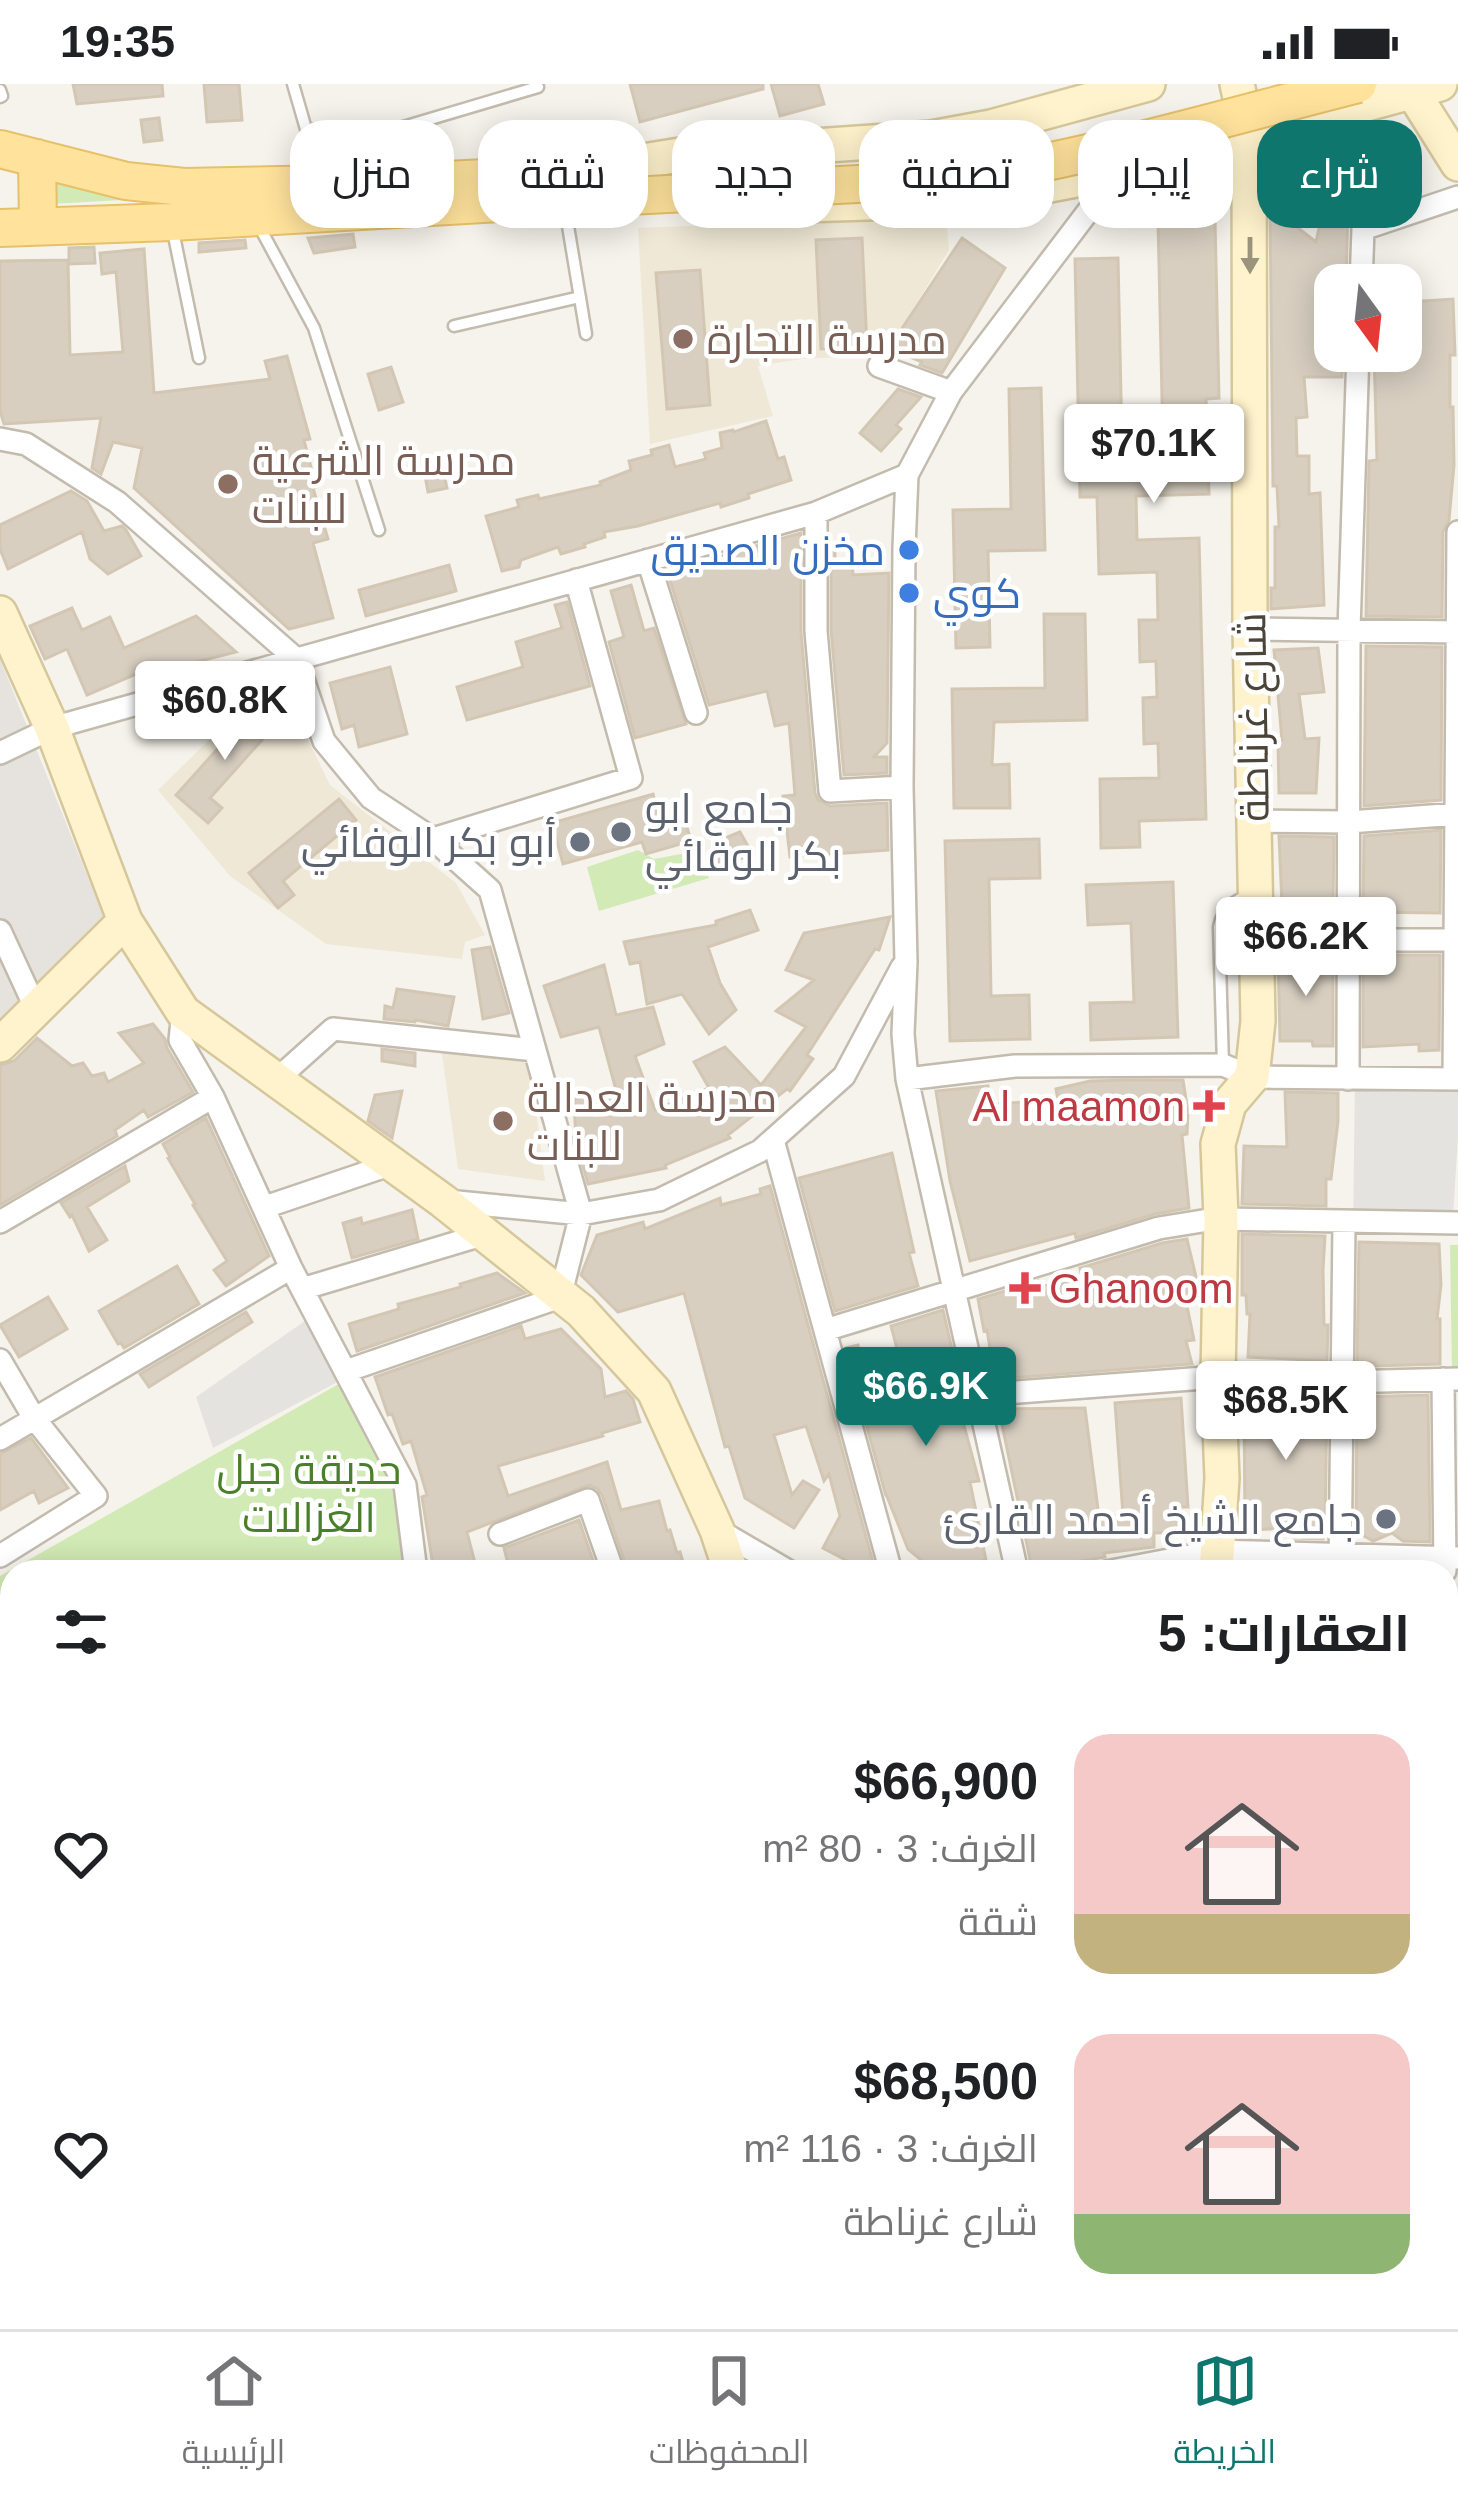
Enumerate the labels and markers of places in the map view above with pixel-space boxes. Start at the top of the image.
place label: مدرسة التجارة [707,316,947,363]
marker: مدرسة التجارة [670,326,696,352]
pin: $70.1K [1056,404,1252,506]
place label: مدرسة الشرعية للبنات [252,437,516,532]
marker: مدرسة الشرعية للبنات [215,471,241,497]
place label: مخزن الصديق [651,527,885,576]
marker: مخزن الصديق [896,537,922,563]
place label: كوي [933,570,1021,626]
marker: كوي [896,580,922,606]
pin: $60.8K [127,661,323,763]
place label: جامع ابو بكر الوقائي [645,785,841,889]
place label: أبو بكر الوفائي [301,816,556,875]
marker: جامع ابو بكر الوقائي [608,819,634,845]
marker: أبو بكر الوفائي [567,829,593,855]
pin: $66.2K [1208,897,1404,999]
place label: مدرسة العدالة للبنات [527,1074,777,1169]
place label: Al maamon [973,1083,1185,1130]
marker: Al maamon [1196,1093,1222,1119]
marker: مدرسة العدالة للبنات [490,1108,516,1134]
place label: Ghanoom [1049,1265,1233,1312]
marker: Ghanoom [1012,1275,1038,1301]
pin: $66.9K [828,1347,1024,1449]
pin: $68.5K [1188,1361,1384,1463]
place label: جامع الشيخ أحمد القارئ [944,1493,1362,1547]
marker: جامع الشيخ أحمد القارئ [1373,1506,1399,1532]

